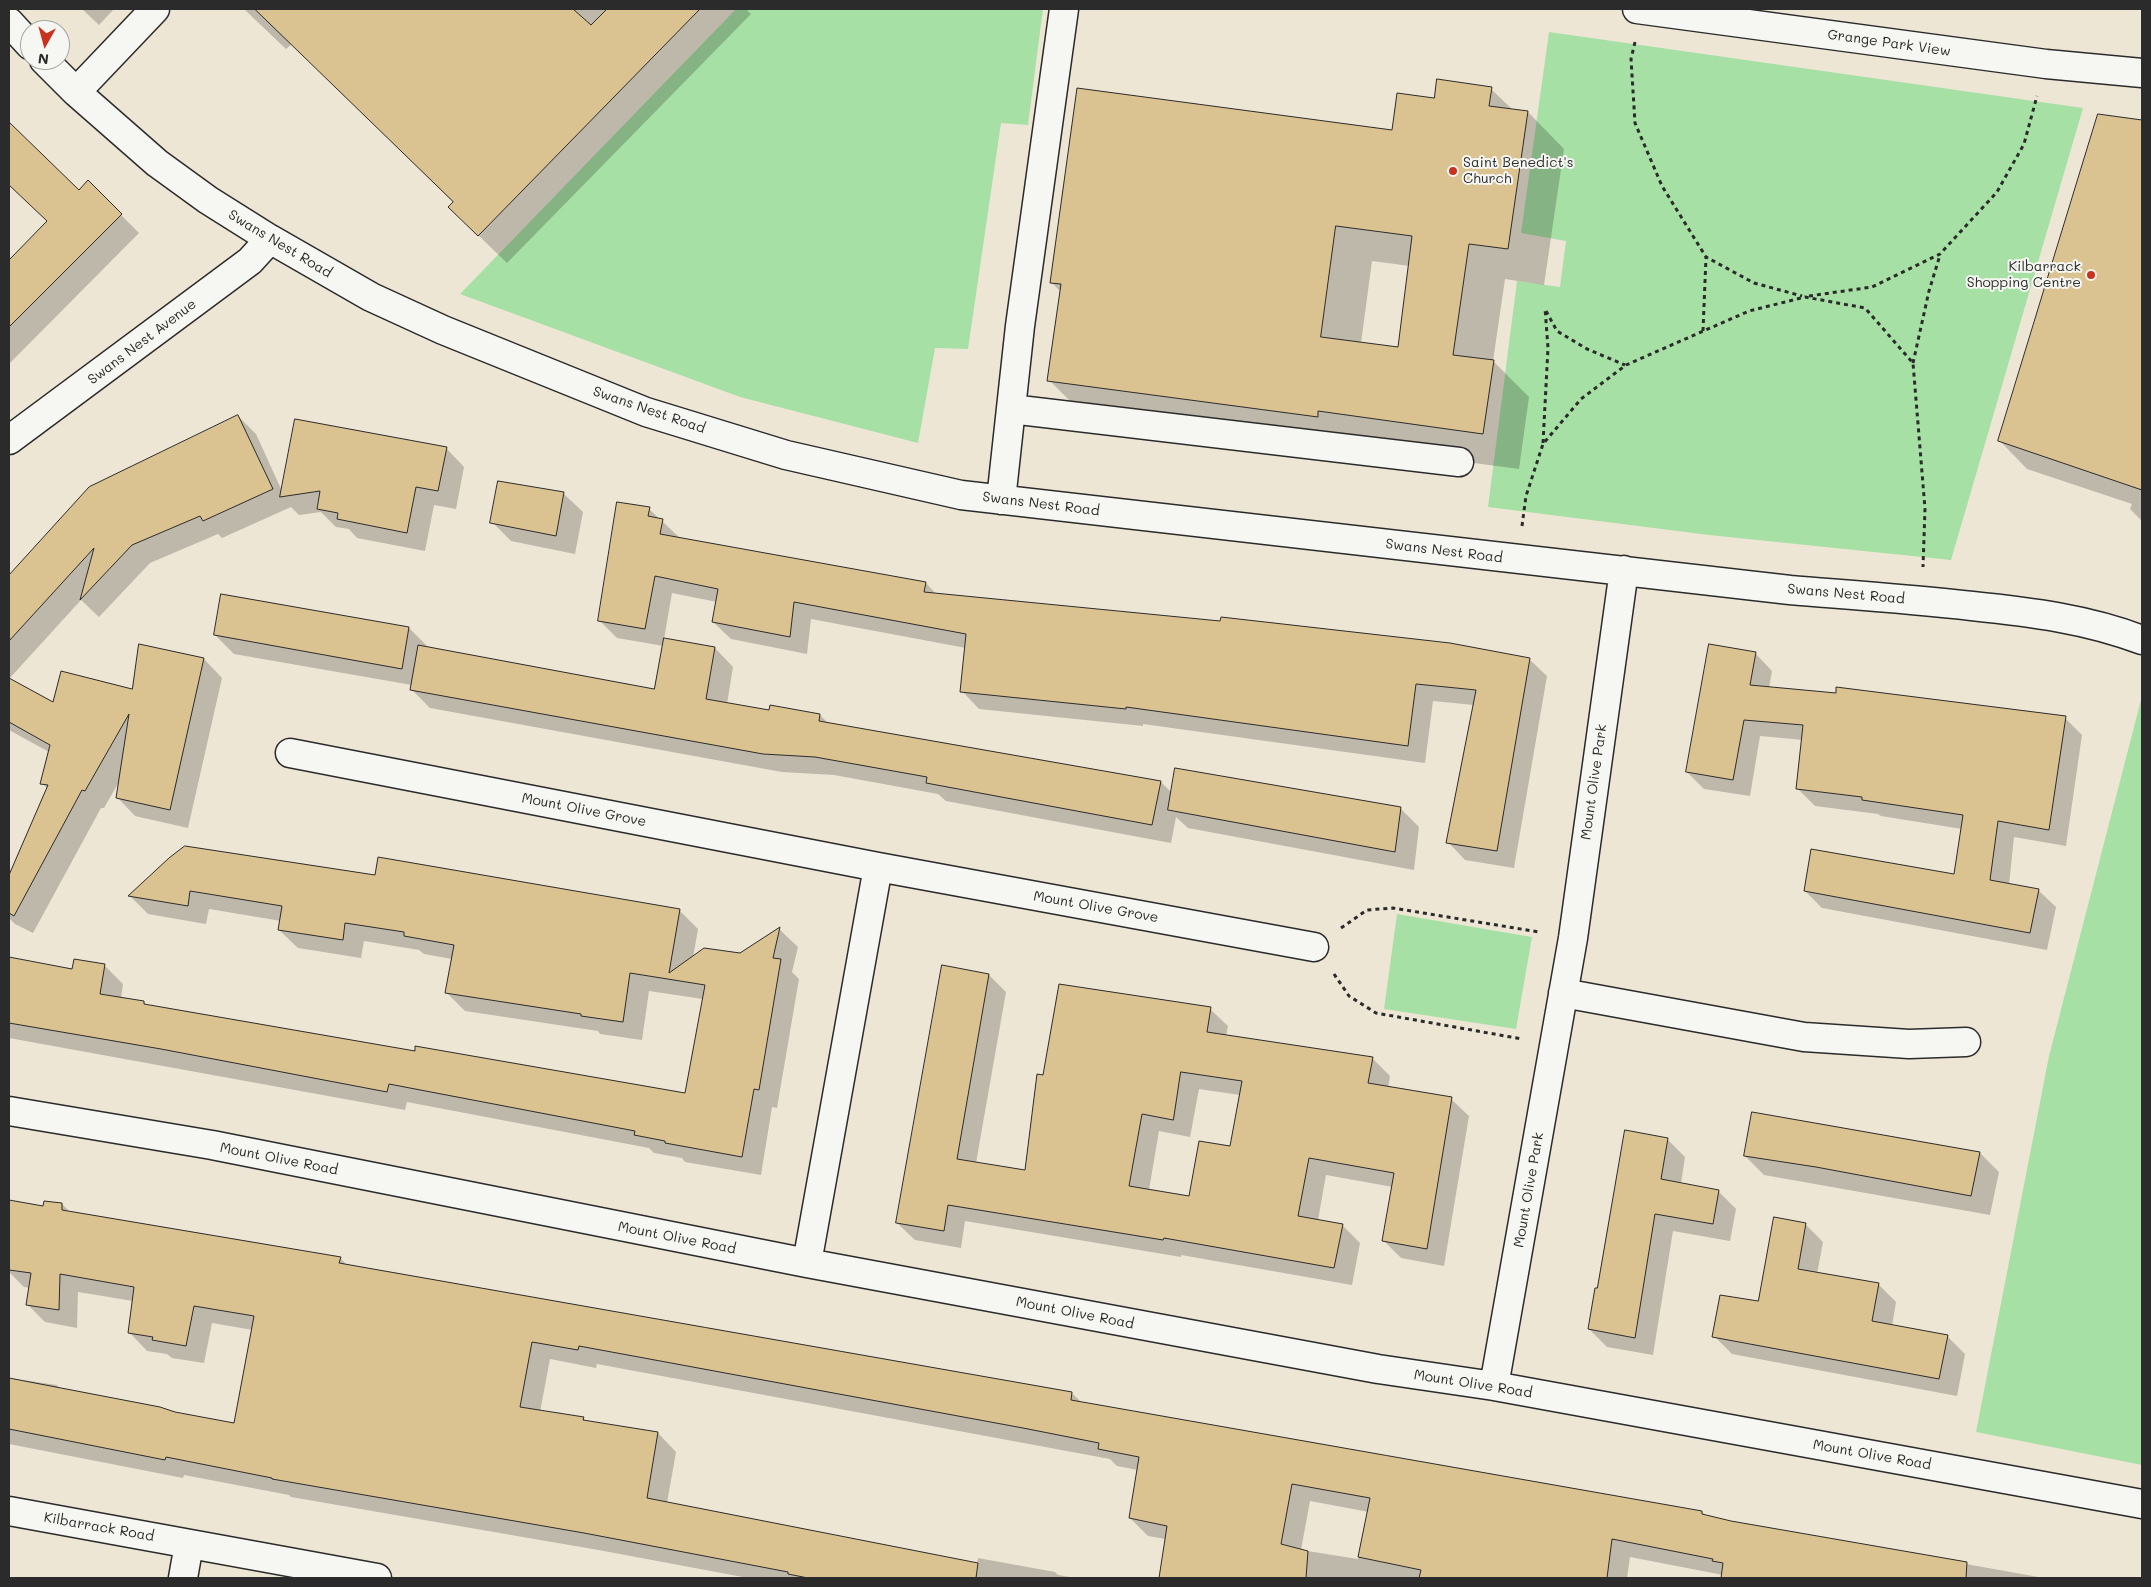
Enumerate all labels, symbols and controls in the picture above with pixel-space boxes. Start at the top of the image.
north arrow [20,20,70,70]
street label: Grange Park View [1826,26,1952,60]
text: N [37,49,50,69]
place label: Saint Benedict's Church [1463,155,1574,188]
marker: Saint Benedict's Church [1447,165,1459,177]
street label: Swans Nest Road [225,206,335,282]
place label: Kilbarrack Shopping Centre [1967,259,2081,292]
marker: Kilbarrack Shopping Centre [2085,269,2097,281]
street label: Swans Nest Avenue [84,296,200,388]
street label: Swans Nest Road [591,383,707,437]
street label: Swans Nest Road [982,488,1100,520]
street label: Swans Nest Road [1385,535,1503,567]
street label: Swans Nest Road [1787,580,1905,608]
street label: Mount Olive Park [1578,723,1610,841]
street label: Mount Olive Grove [520,790,648,830]
street label: Mount Olive Grove [1032,888,1160,926]
street label: Mount Olive Park [1511,1131,1547,1249]
street label: Mount Olive Road [219,1139,339,1179]
street label: Mount Olive Road [617,1218,737,1258]
street label: Mount Olive Road [1015,1293,1135,1333]
street label: Mount Olive Road [1413,1366,1533,1402]
street label: Mount Olive Road [1812,1436,1932,1474]
street label: Kilbarrack Road [43,1509,155,1545]

